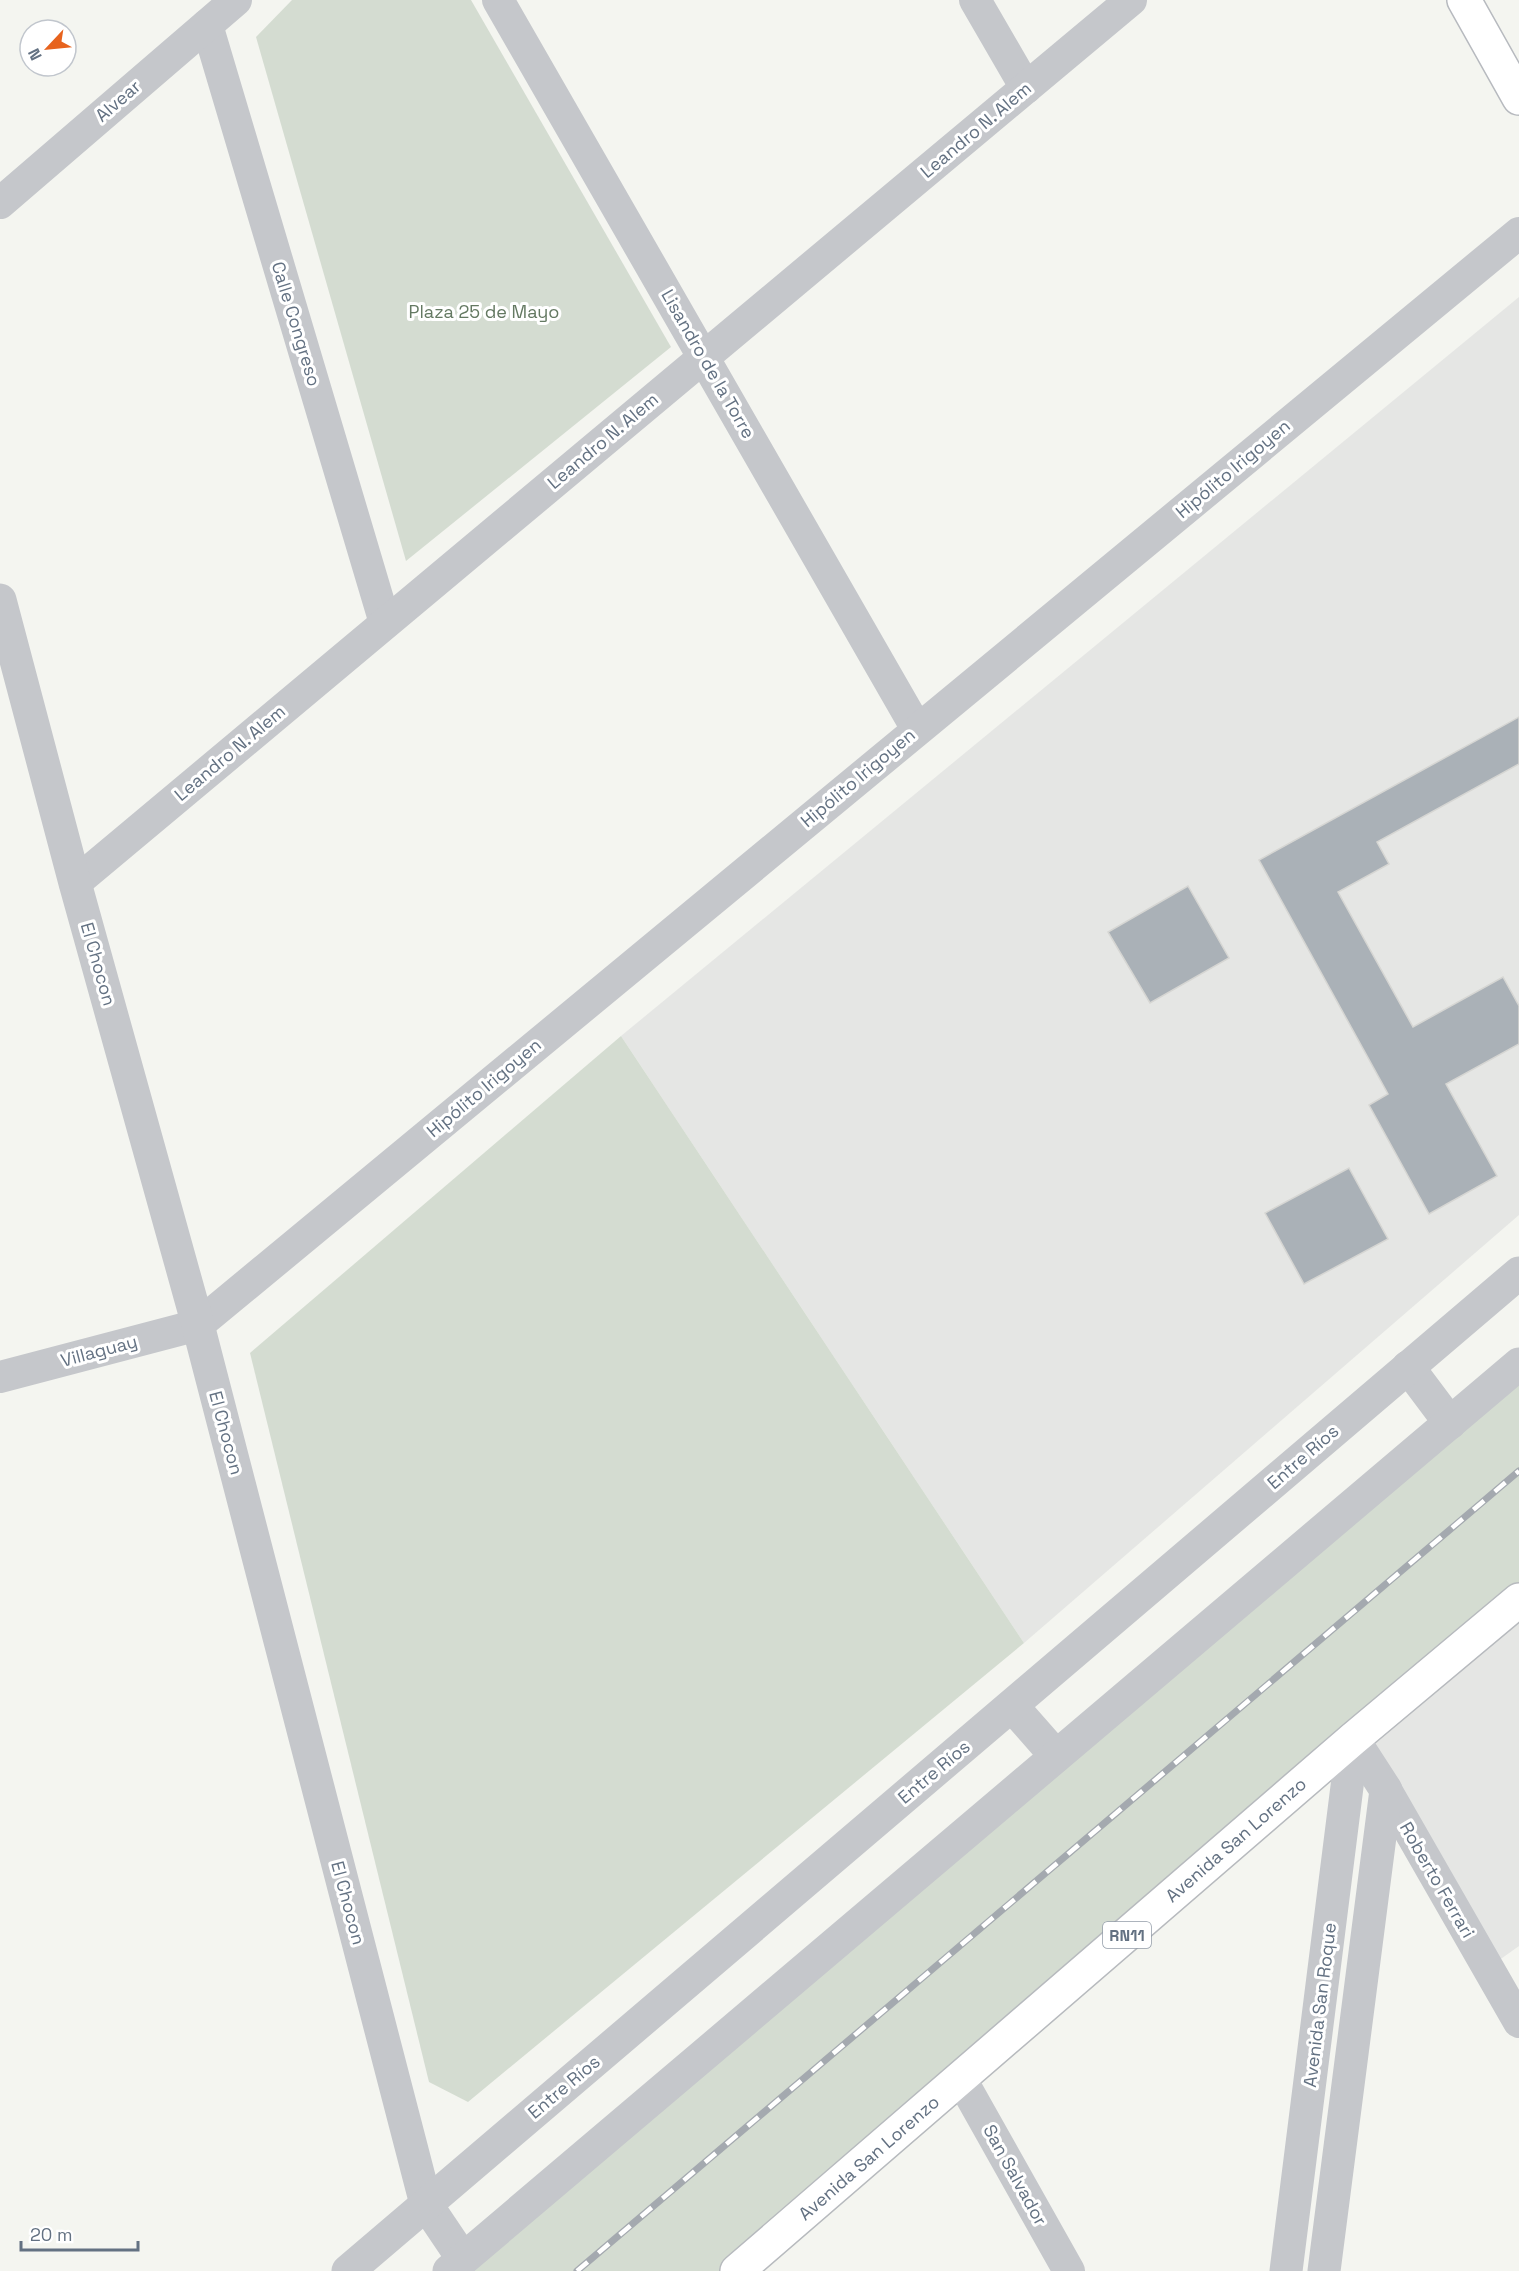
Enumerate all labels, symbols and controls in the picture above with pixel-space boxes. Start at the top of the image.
north arrow [18,18,78,78]
text: N [23,45,47,64]
street label: Alvear [90,74,145,127]
street label: Leandro N. Alem [916,77,1036,183]
street label: Calle Congreso [267,259,326,389]
street label: Lisandro de la Torre [656,285,761,442]
park label: Plaza 25 de Mayo [409,300,559,323]
street label: Leandro N. Alem [543,388,663,494]
street label: Hipólito Irigoyen [1171,414,1295,523]
street label: Leandro N. Alem [170,700,290,806]
street label: Hipólito Irigoyen [796,723,920,832]
street label: El Chocon [76,919,121,1008]
street label: Hipólito Irigoyen [422,1033,546,1142]
street label: Villaguay [58,1329,140,1372]
street label: El Chocon [204,1388,249,1477]
street label: Entre Ríos [1262,1419,1343,1494]
street label: Entre Ríos [893,1735,975,1808]
street label: Avenida San Lorenzo [1160,1772,1311,1907]
street label: Roberto Ferrari [1395,1818,1480,1942]
street label: El Chocon [326,1858,371,1947]
street label: Avenida San Roque [1298,1921,1341,2089]
road number: RN11 [1103,1922,1151,1948]
street label: Entre Ríos [523,2050,605,2123]
street label: Avenida San Lorenzo [793,2090,944,2225]
street label: San Salvador [978,2120,1053,2229]
scale bar [21,2214,138,2252]
text: 20 m [30,2223,73,2246]

